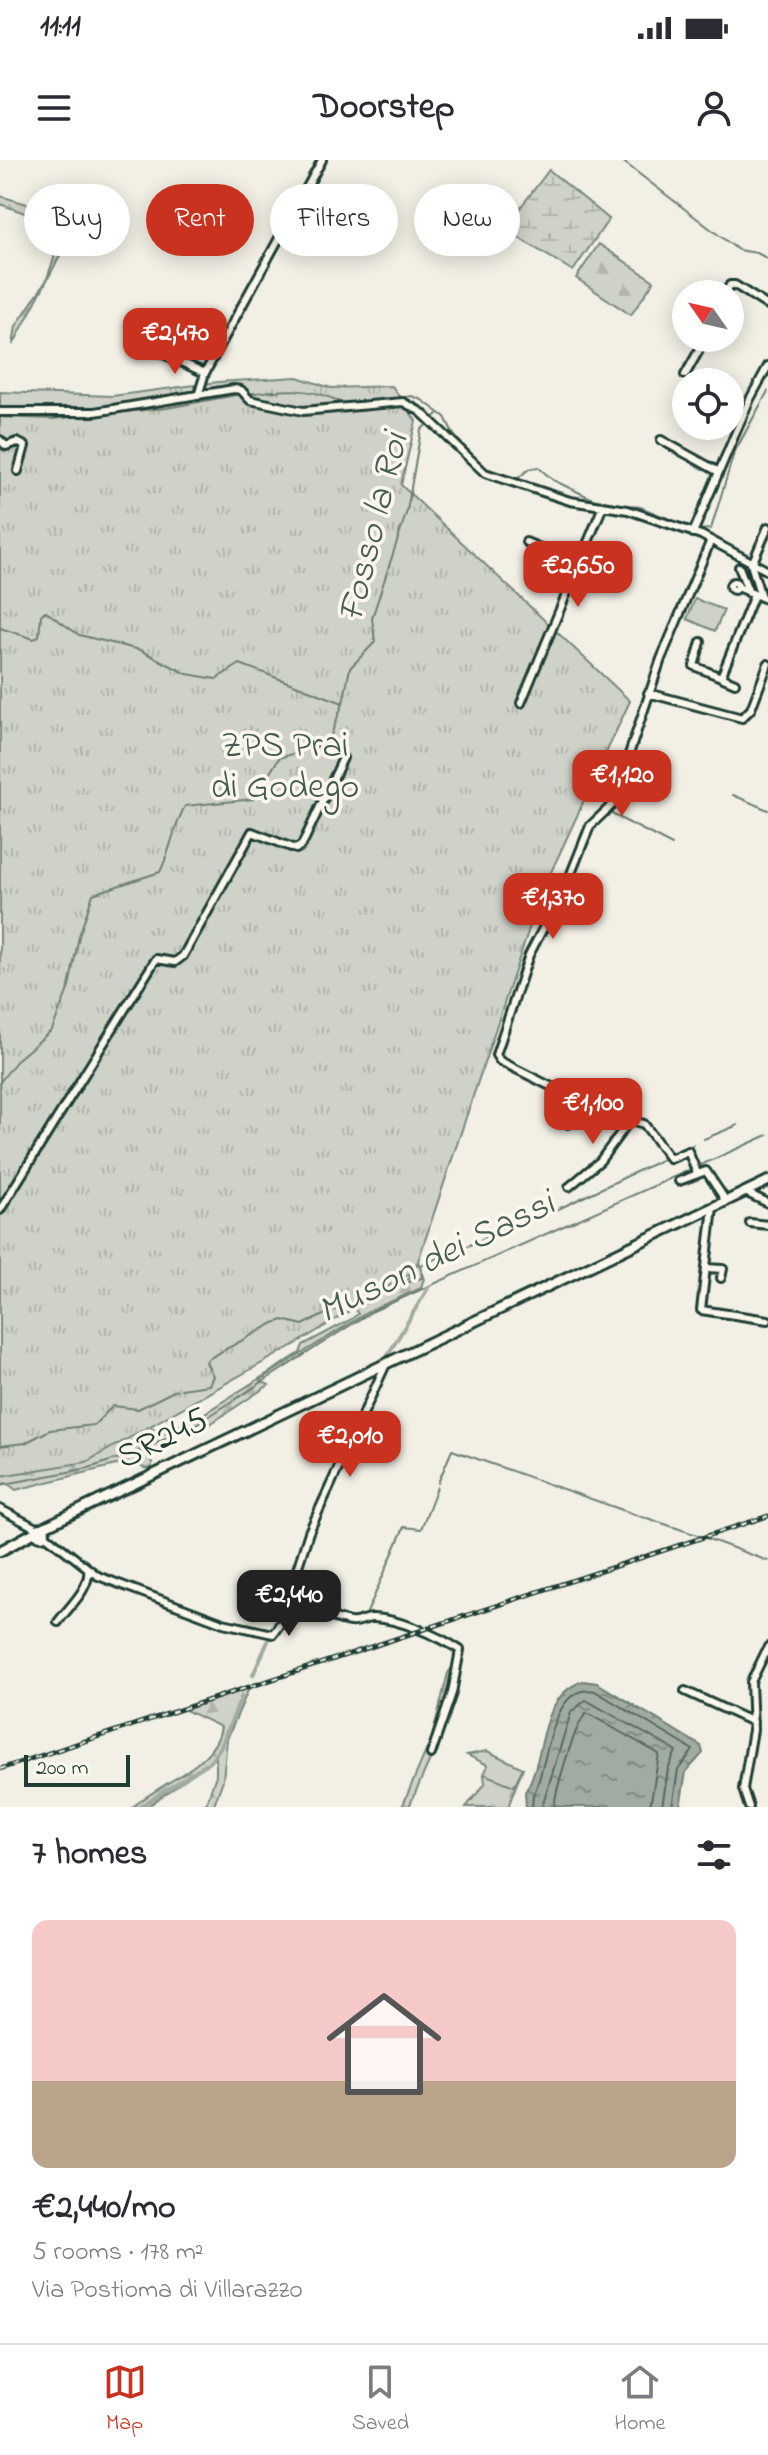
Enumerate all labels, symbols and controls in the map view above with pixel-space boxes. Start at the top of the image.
text: 11:11 [40,6,81,50]
text: Doorstep [313,82,455,135]
icon: menu [32,86,76,130]
icon: person [692,86,736,130]
chip: Buy [24,184,130,256]
chip: Rent [146,184,254,256]
chip: Filters [270,184,398,256]
chip: New [414,184,520,256]
north arrow [672,280,744,352]
map controls [672,280,744,440]
pin: €2,470 [110,308,240,376]
text: €2,470 [141,315,209,353]
button: locate [672,368,744,440]
water label: Fosso la Roi [324,425,426,628]
pin: €2,650 [513,541,643,609]
text: €2,650 [541,548,615,586]
park label: ZPS Prai di Godego [211,721,359,815]
pin: €1,120 [557,750,687,818]
text: €1,120 [590,757,654,795]
pin: €1,370 [488,873,618,941]
text: €1,370 [521,880,585,918]
pin: €1,100 [528,1078,658,1146]
text: €1,100 [562,1085,624,1123]
water label: Muson dei Sassi [309,1176,568,1341]
street label: SR245 [108,1395,218,1485]
pin: €2,010 [285,1411,415,1479]
text: €2,010 [317,1418,383,1456]
pin: €2,440 [224,1570,354,1638]
text: €2,440 [255,1577,323,1615]
scale bar [24,1751,130,1787]
text: 200 m [36,1753,89,1785]
text: 7 homes [32,1830,147,1880]
icon: filters [692,1833,736,1877]
icon: home [312,1972,456,2116]
text: €2,440/mo [32,2184,176,2234]
text: 5 rooms · 178 m² [32,2234,204,2272]
text: Via Postioma di Villarazzo [32,2272,303,2310]
tab: Map [103,2360,147,2440]
tab: Saved [352,2360,409,2440]
tab: Home [614,2360,665,2440]

